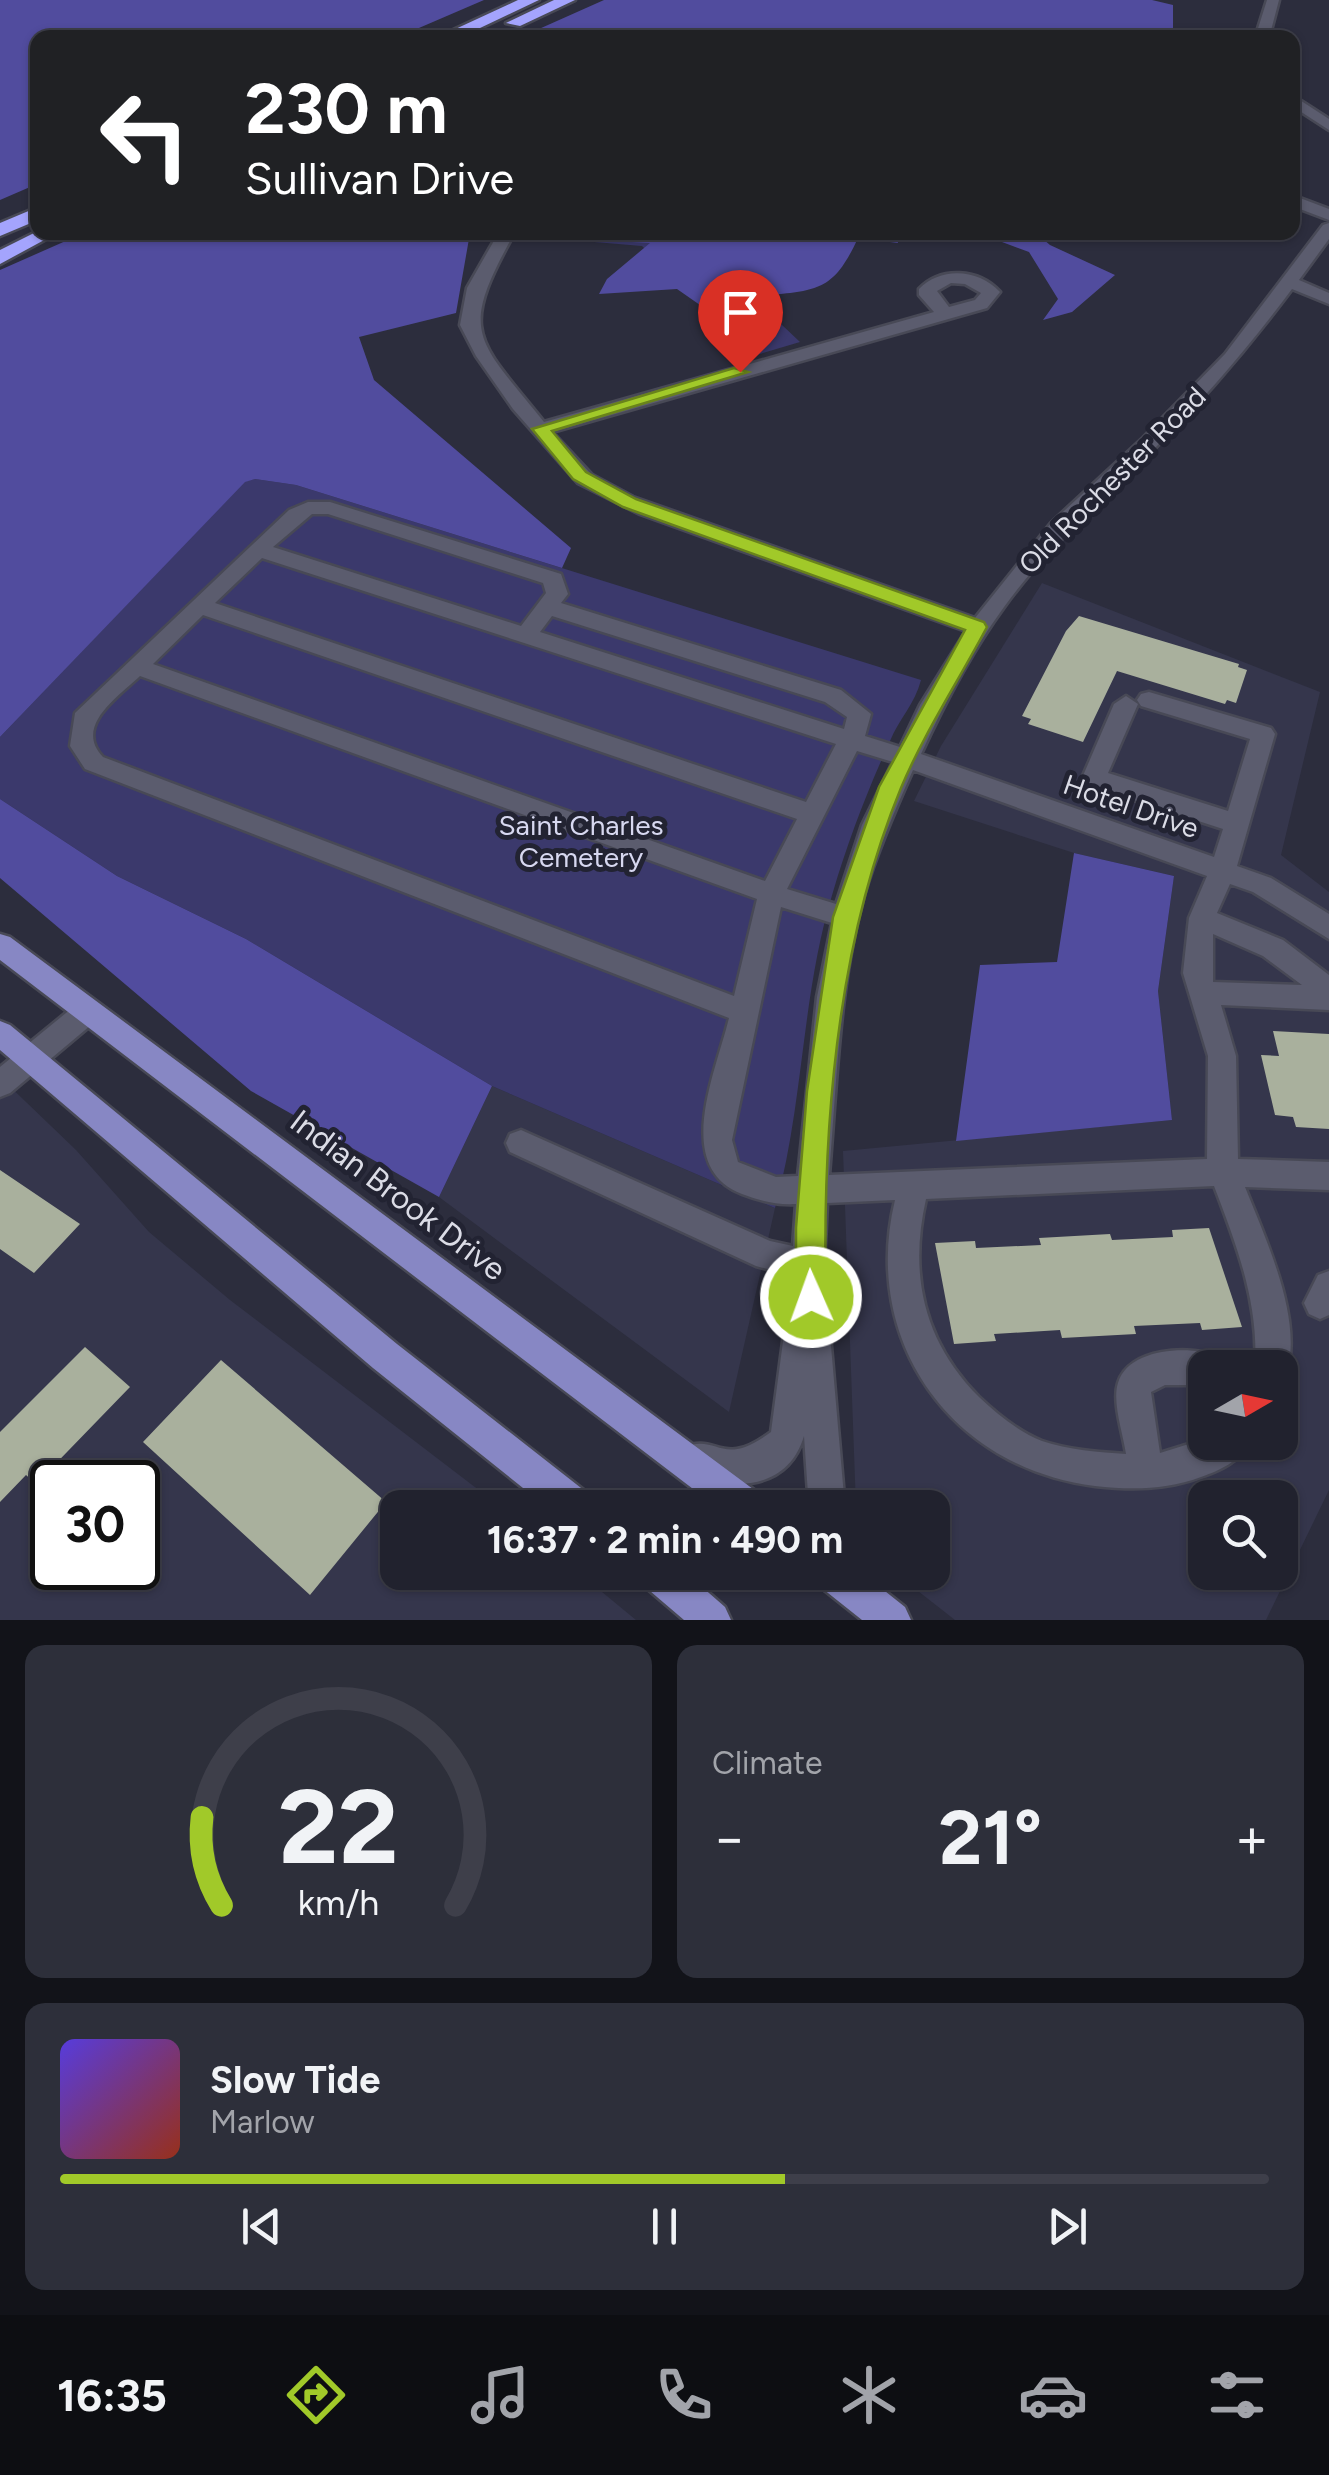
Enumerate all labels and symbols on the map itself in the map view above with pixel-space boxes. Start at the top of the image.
pin [698,270,783,373]
street label: Old Rochester Road [1011,379,1213,581]
street label: Hotel Drive [1059,767,1203,845]
park label: Saint Charles Cemetery [498,808,664,874]
street label: Indian Brook Drive [283,1102,513,1288]
position arrow [759,1245,863,1349]
north arrow [1188,1350,1298,1460]
speed limit sign: 30 [30,1460,160,1590]

